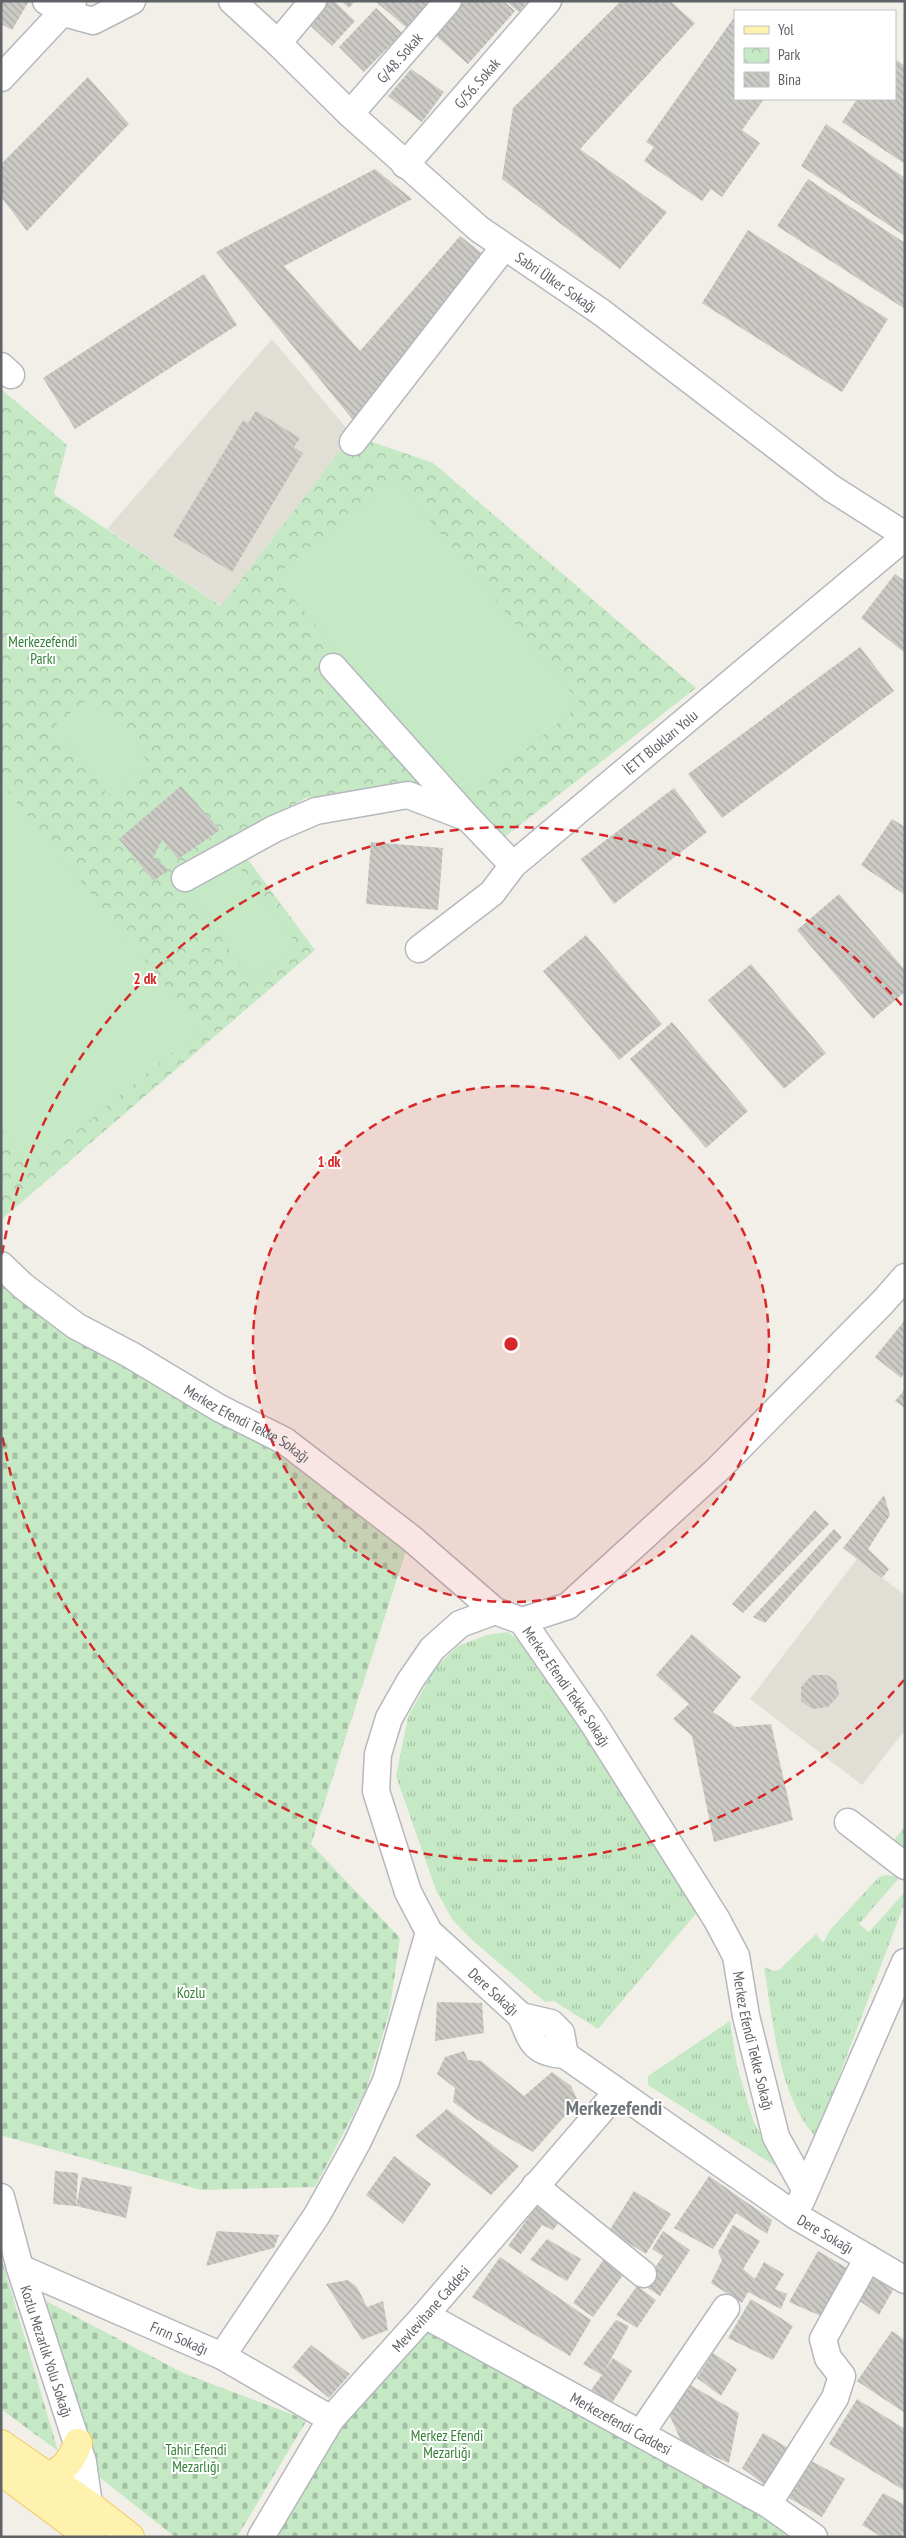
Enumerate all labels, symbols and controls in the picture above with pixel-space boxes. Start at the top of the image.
legend [734,10,896,100]
text: Yol [778,20,794,39]
street label: G/48. Sokak [372,28,426,87]
text: Park [778,45,800,64]
street label: G/56. Sokak [449,54,504,112]
text: Bina [778,70,801,89]
street label: Sabri Ülker Sokağı [512,247,601,316]
park label: Merkezefendi Parkı [8,632,78,668]
street label: İETT Blokları Yolu [619,705,701,778]
text: 2 dk [133,969,157,988]
text: 1 dk [317,1152,341,1171]
centre of rings [502,1335,520,1353]
street label: Merkez Efendi Tekke Sokağı [181,1380,314,1467]
street label: Merkez Efendi Tekke Sokağı [519,1622,615,1750]
street label: Dere Sokağı [465,1963,523,2019]
street label: Merkez Efendi Tekke Sokağı [729,1970,779,2112]
park label: Kozlu [177,1983,205,2002]
district label: Merkezefendi [566,2095,662,2121]
street label: Dere Sokağı [794,2210,857,2257]
street label: Mevlevihane Caddesi [387,2261,473,2355]
street label: Kozlu Mezarlık Yolu Sokağı [17,2283,77,2420]
street label: Fırın Sokağı [148,2317,211,2358]
street label: Merkezefendi Caddesi [567,2388,675,2459]
park label: Merkez Efendi Mezarlığı [411,2426,483,2462]
park label: Tahir Efendi Mezarlığı [165,2440,227,2476]

